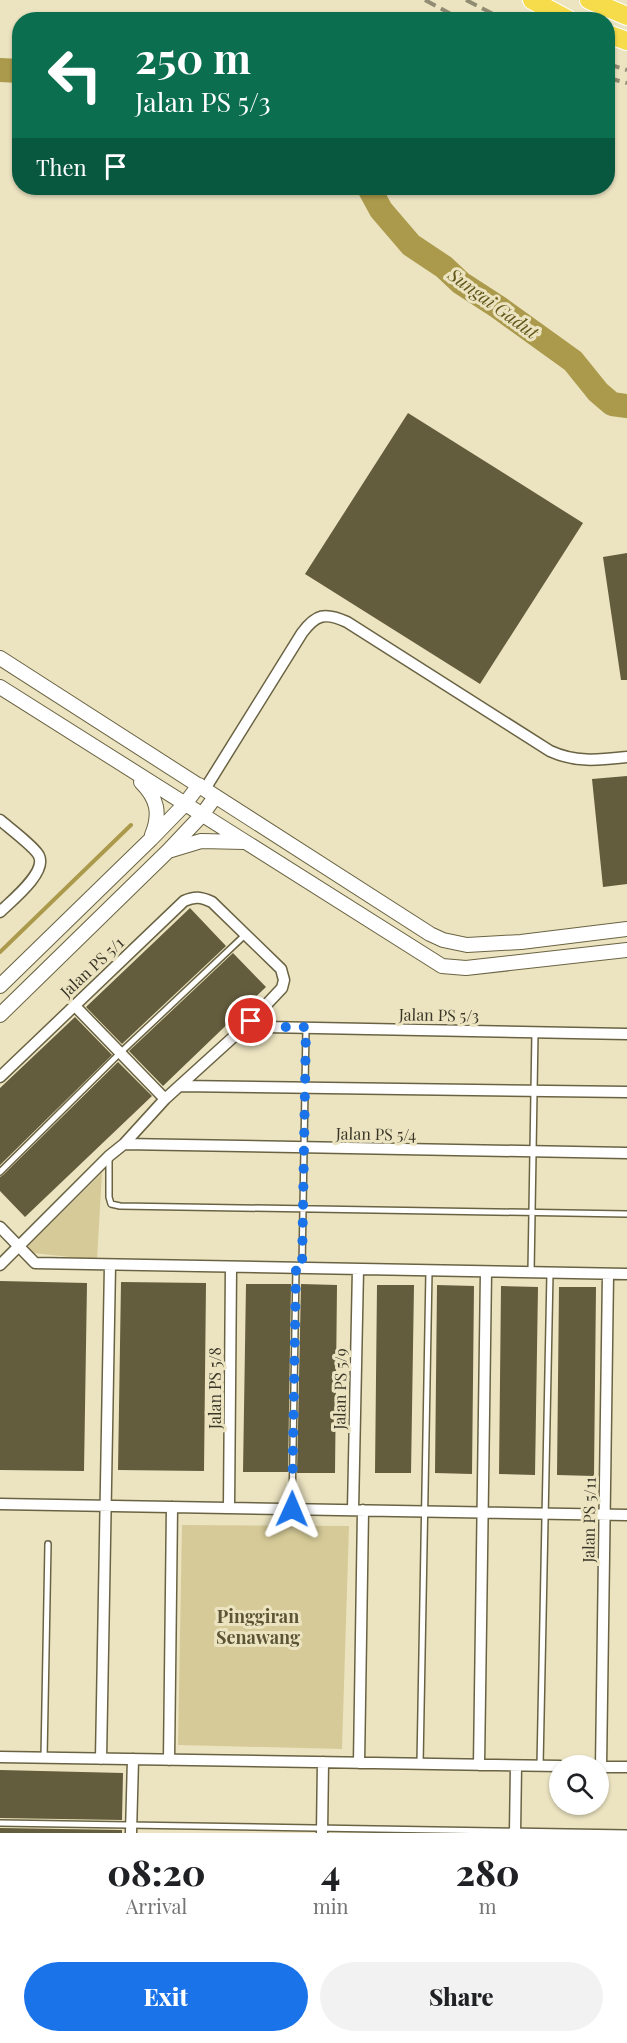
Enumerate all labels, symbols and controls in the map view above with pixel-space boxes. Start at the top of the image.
text: 250 m [135,29,251,85]
icon: left [36,36,114,114]
text: Jalan PS 5/3 [135,83,271,119]
icon: arrive [99,150,132,183]
text: Then [36,152,87,182]
water label: Sungai Gadut [443,262,544,345]
street label: Jalan PS 5/1 [55,932,128,1002]
pin [225,995,276,1046]
street label: Jalan PS 5/3 [398,1003,479,1026]
icon: arrive [234,1004,267,1037]
street label: Jalan PS 5/4 [335,1122,416,1145]
street label: Jalan PS 5/8 [204,1347,225,1430]
street label: Jalan PS 5/9 [328,1348,351,1431]
position arrow [260,1477,324,1541]
street label: Jalan PS 5/11 [577,1477,600,1564]
district label: Pinggiran Senawang [216,1604,300,1649]
map controls [549,1755,609,1815]
button: search [549,1755,609,1815]
text: 08:20 [107,1847,206,1895]
text: 4 [321,1847,340,1895]
text: 280 [456,1847,520,1895]
text: Arrival [126,1892,187,1919]
text: min [313,1892,349,1919]
text: m [479,1892,497,1919]
button: Exit [24,1962,308,2031]
button: Share [320,1962,603,2031]

